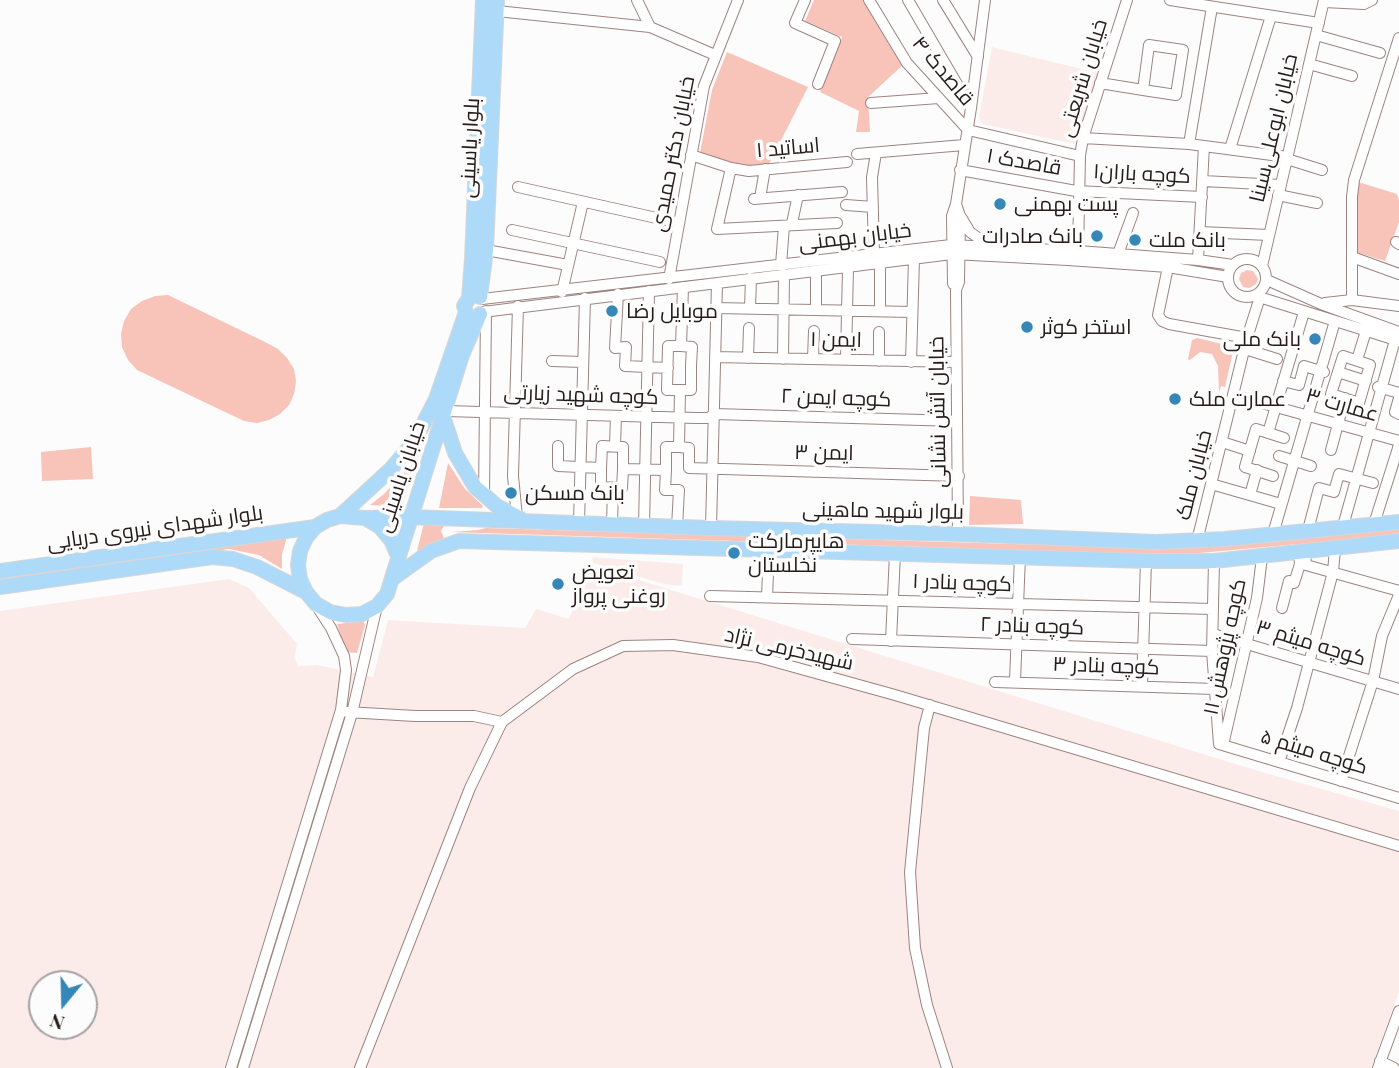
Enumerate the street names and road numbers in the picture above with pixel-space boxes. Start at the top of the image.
street label: خیابان شریعتی [1053,16,1113,140]
street label: قاصدک ۴ [907,31,979,111]
street label: خیابان ابوعلی‌سینا [1245,51,1303,205]
street label: خیابان دکتر حمیدی [646,74,700,234]
street label: بلوار یاسینی [455,97,485,199]
street label: اساتید ۱ [755,133,821,163]
street label: قاصدک ۱ [985,143,1063,181]
street label: کوچه باران۱ [1093,159,1191,189]
street label: خیابان بهمنی [797,218,913,256]
street label: ایمن ۱ [810,327,862,353]
street label: خیابان آتش نشانی [924,336,952,488]
street label: کوچه شهید زیارتی [503,380,659,410]
street label: کوچه ایمن ۲ [780,383,892,413]
street label: عمارت ۳ [1303,383,1381,427]
street label: خیابان یاسینی [371,418,431,536]
street label: خیابان ملک [1171,427,1217,523]
street label: ایمن ۳ [794,440,854,466]
street label: بلوار شهید ماهینی [802,497,964,525]
street label: بلوار شهدای نیروی دریایی [45,500,265,556]
street label: کوچه بنادر ۱ [912,569,1012,597]
street label: کوچه پژوهش ۱۱ [1198,577,1252,717]
street label: کوچه بنادر ۲ [979,612,1085,640]
street label: کوچه میثم ۳ [1253,614,1369,672]
street label: شهیدخرمی نژاد [722,622,856,676]
street label: کوچه بنادر ۳ [1052,652,1160,680]
street label: کوچه میثم ۵ [1257,724,1371,780]

